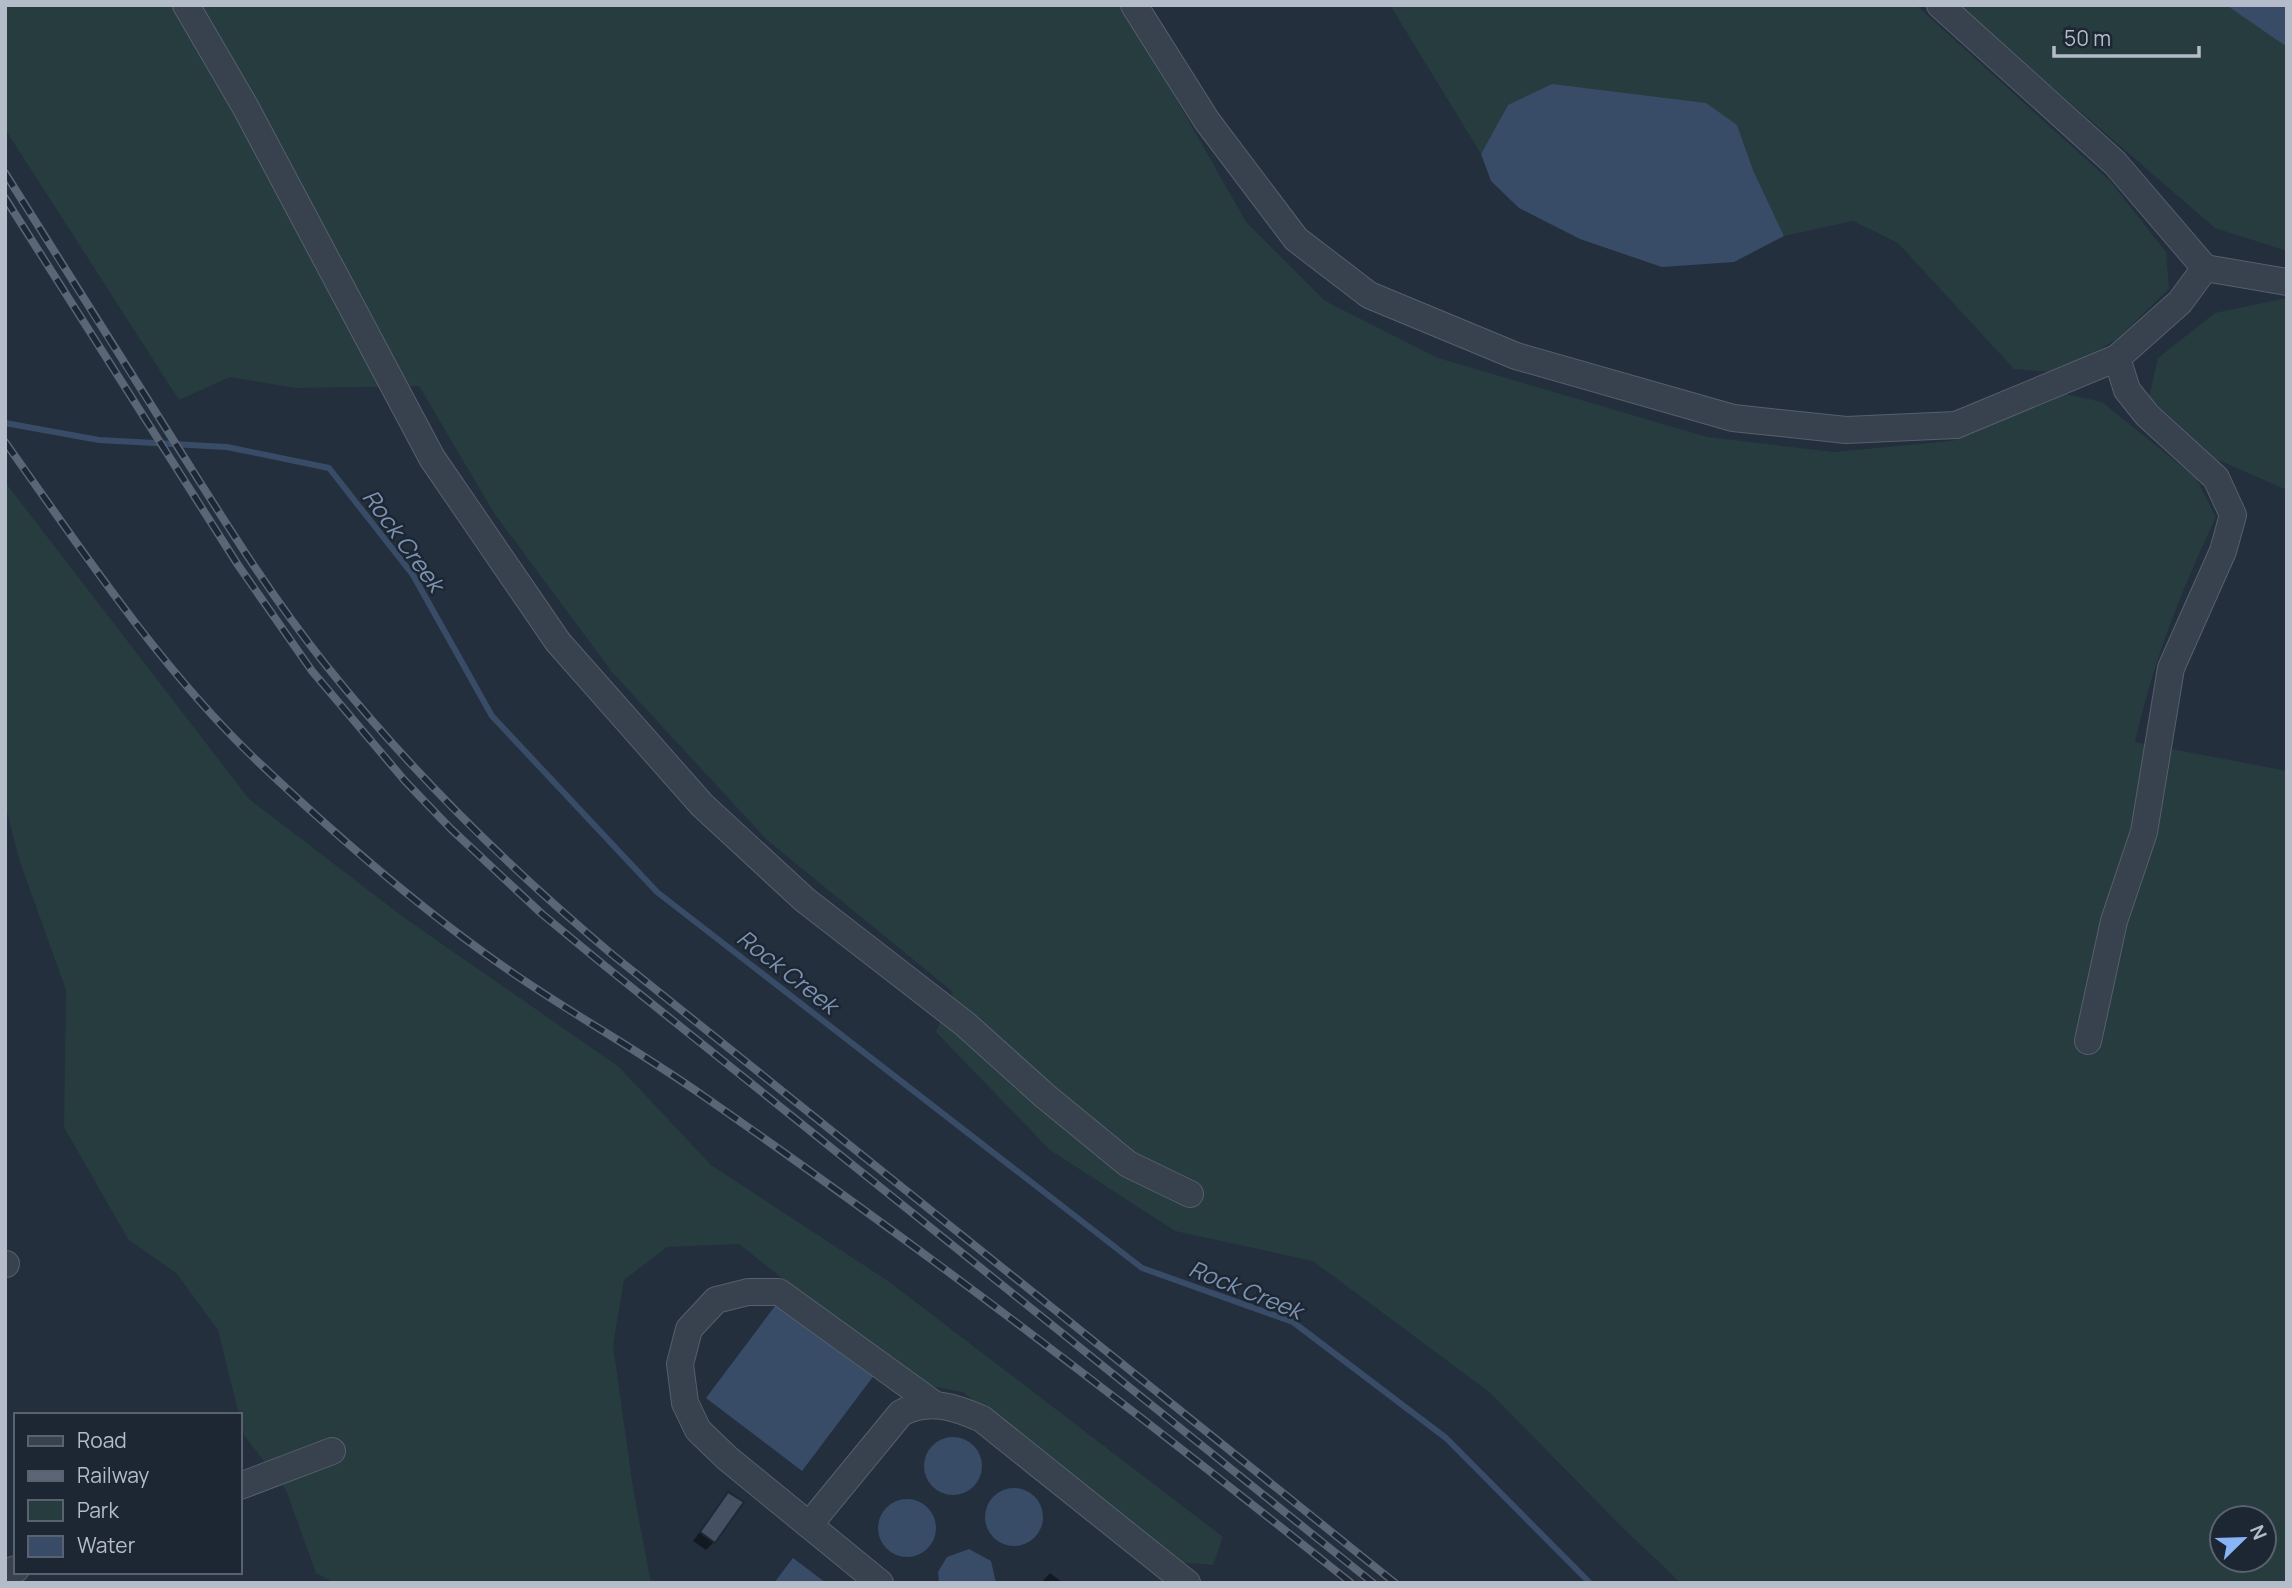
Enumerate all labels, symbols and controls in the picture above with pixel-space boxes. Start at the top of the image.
scale bar [2054,14,2199,58]
text: 50 m [2064,24,2111,52]
water label: Rock Creek [356,482,454,601]
water label: Rock Creek [731,922,848,1023]
water label: Rock Creek [1185,1252,1311,1328]
legend [14,1413,242,1574]
text: Road [77,1426,127,1454]
text: Railway [77,1461,149,1489]
text: Park [77,1496,119,1524]
north arrow [2208,1504,2278,1574]
text: N [2244,1521,2273,1544]
text: Water [77,1531,136,1559]

